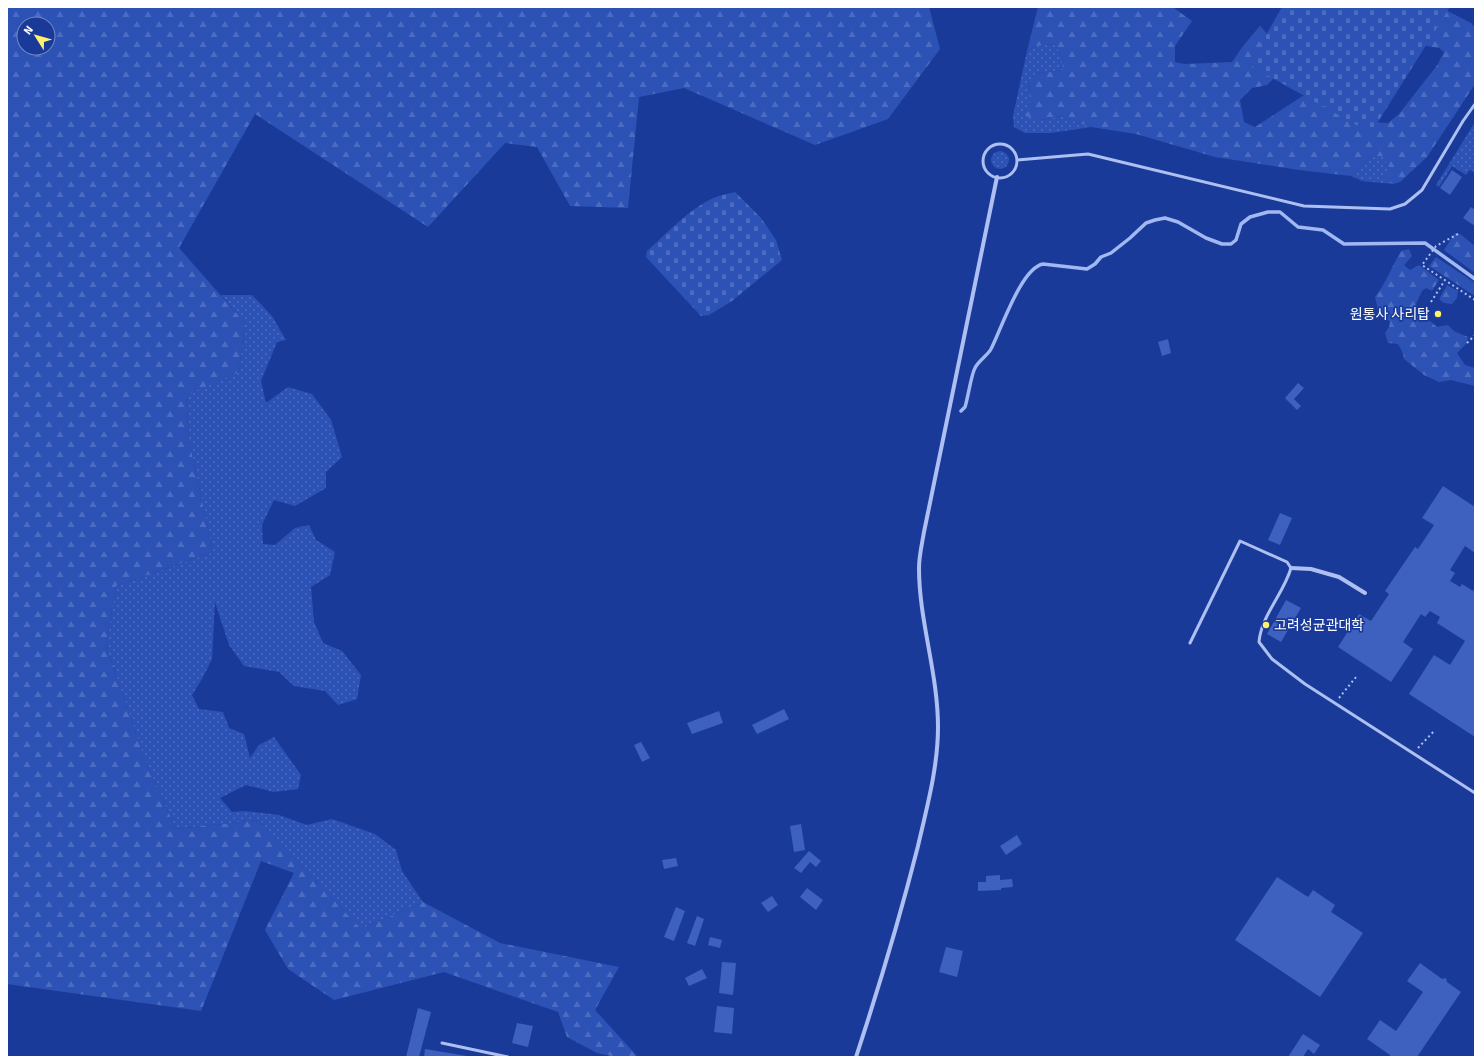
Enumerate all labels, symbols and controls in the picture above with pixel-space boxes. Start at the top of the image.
north arrow [16,16,56,56]
text: N [21,23,36,37]
place label: 원통사 사리탑 [1350,306,1430,323]
marker: 원통사 사리탑 [1433,309,1443,319]
place label: 고려성균관대학 [1274,617,1364,634]
marker: 고려성균관대학 [1261,620,1271,630]

